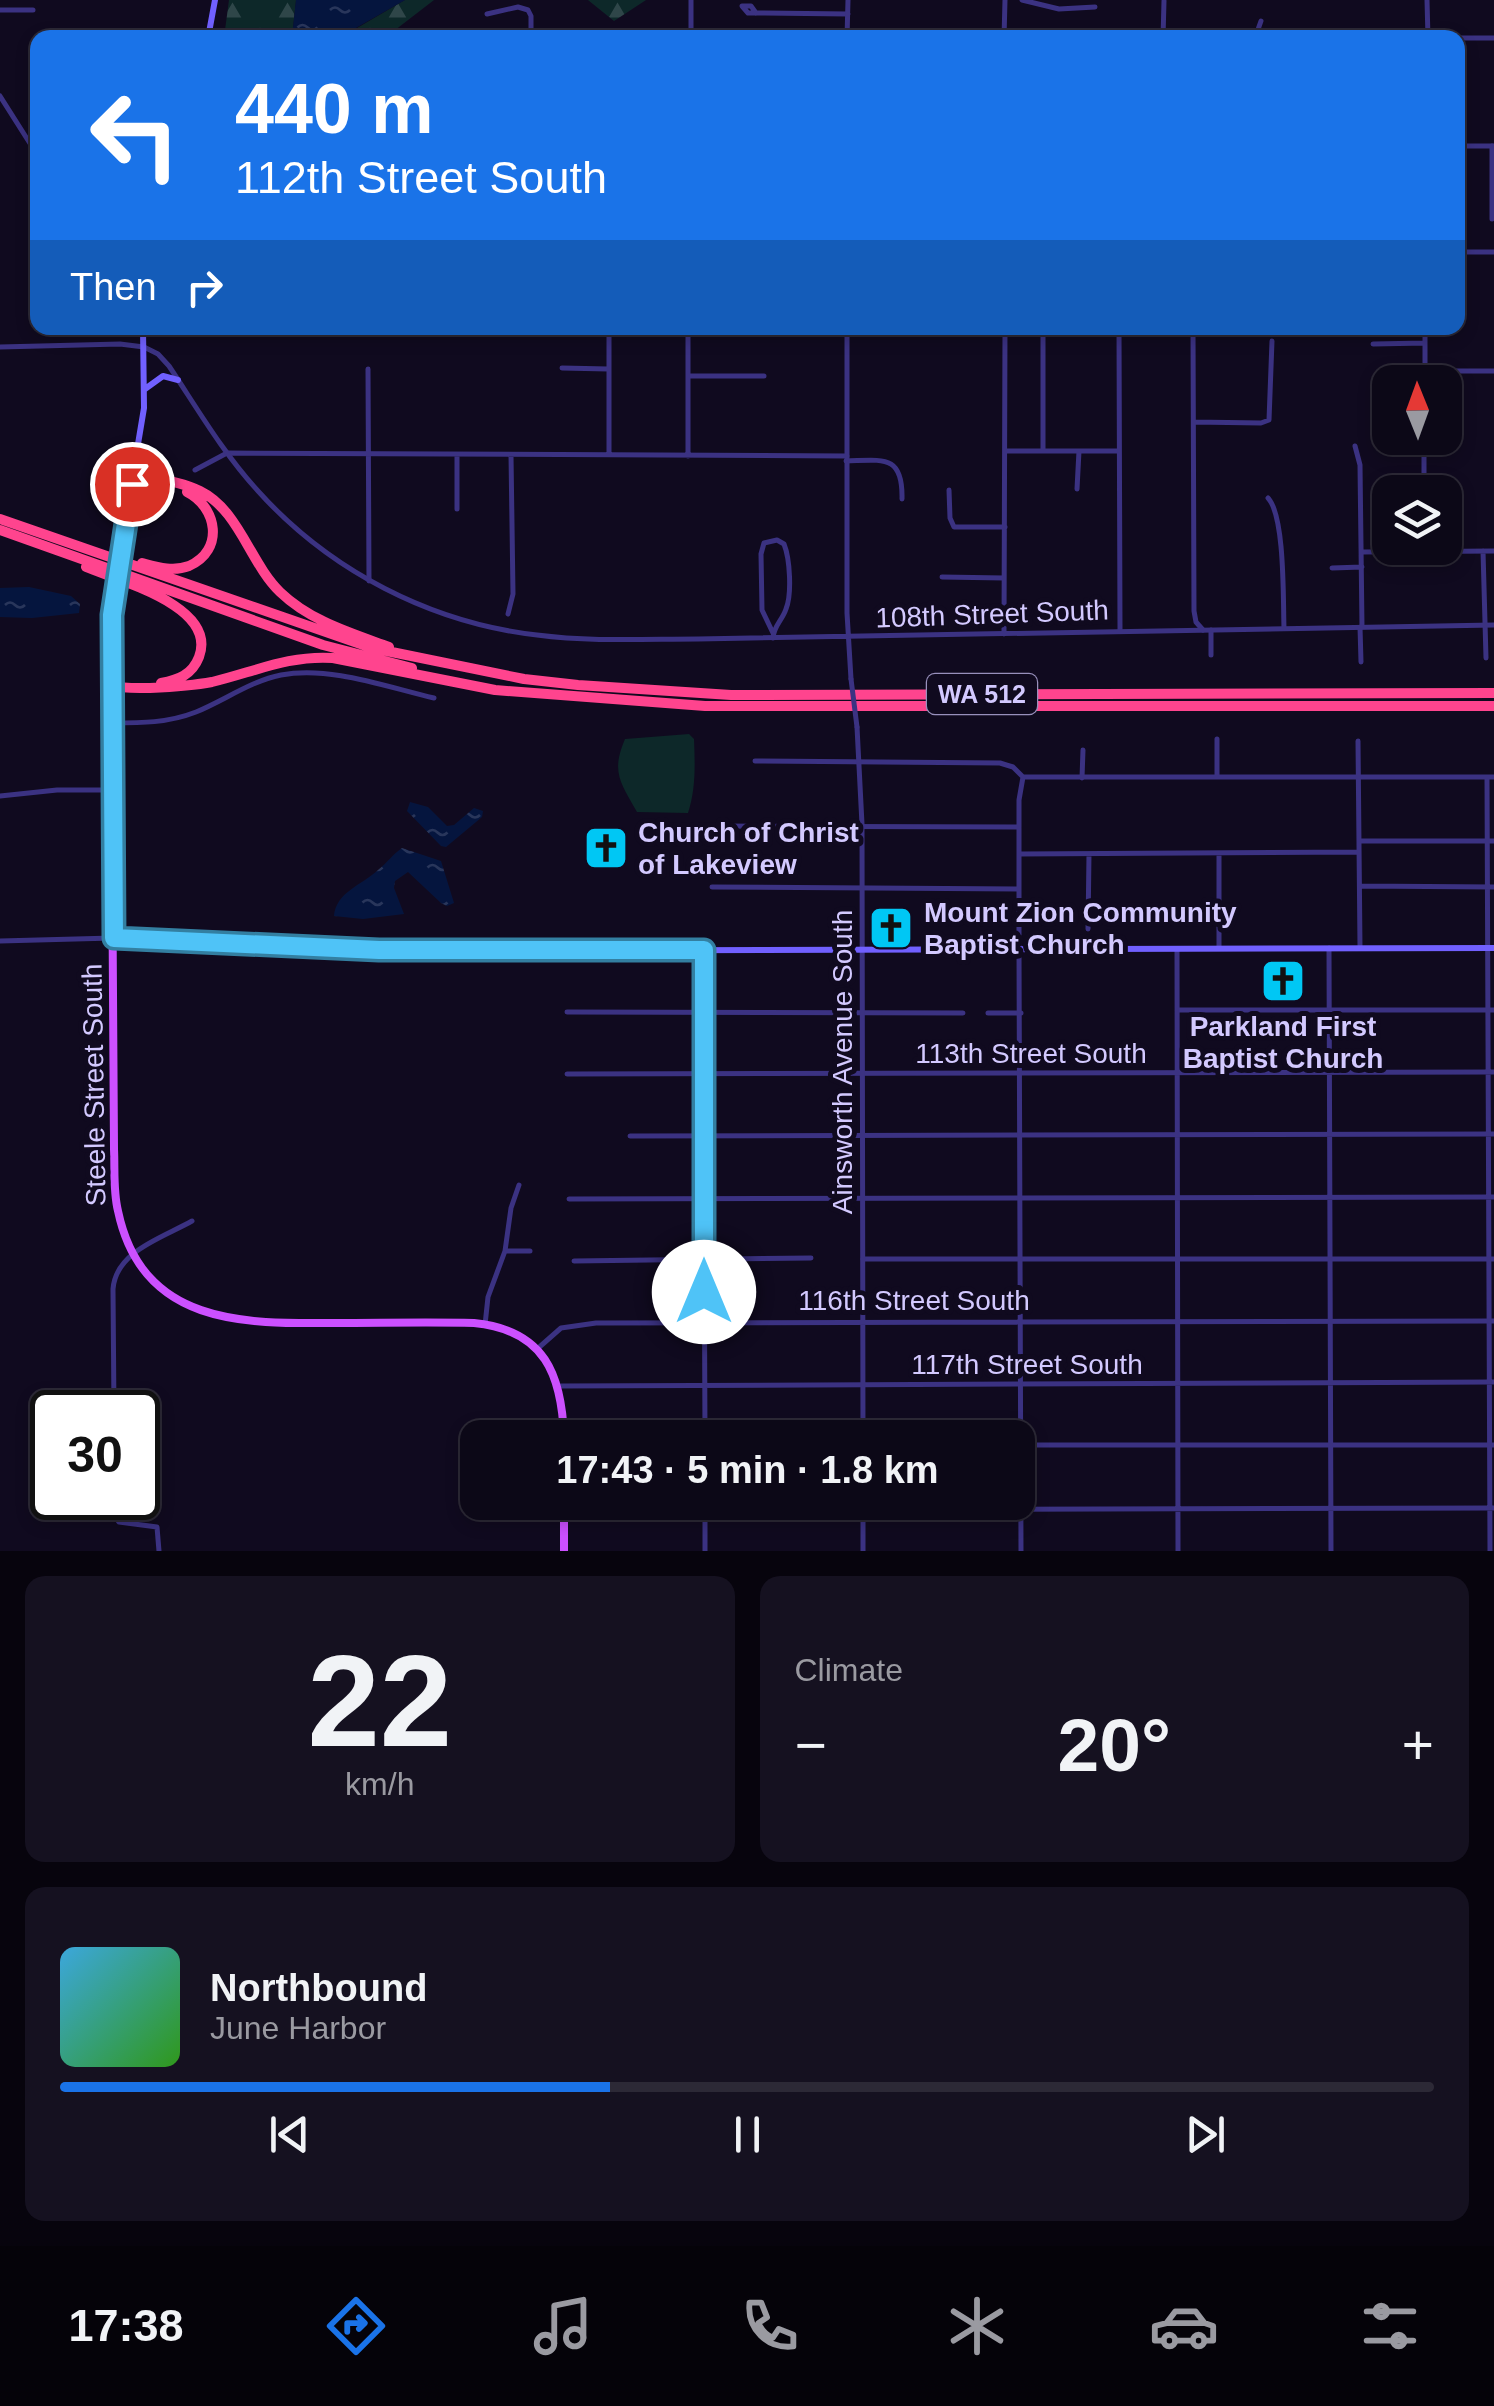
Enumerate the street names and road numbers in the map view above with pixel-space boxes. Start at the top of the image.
street label: 108th Street South [875,594,1109,634]
road number: WA 512 [927,674,1037,714]
street label: Ainsworth Avenue South [827,910,858,1214]
street label: Steele Street South [76,963,112,1207]
street label: 113th Street South [915,1038,1147,1069]
street label: 116th Street South [798,1285,1030,1316]
street label: 117th Street South [911,1349,1143,1380]

